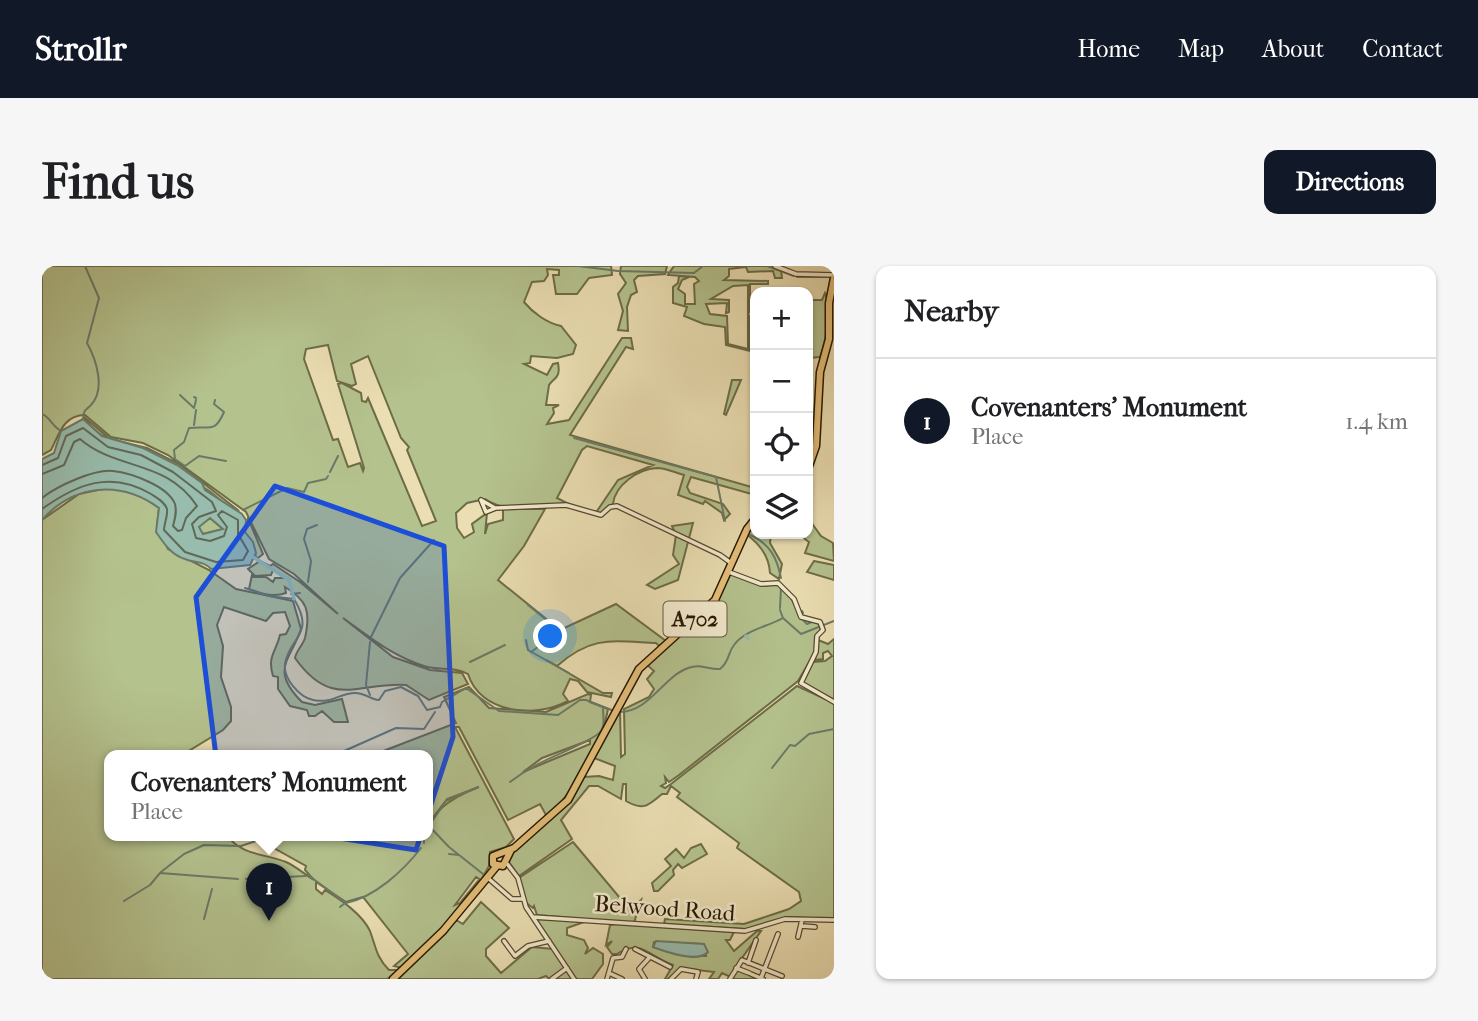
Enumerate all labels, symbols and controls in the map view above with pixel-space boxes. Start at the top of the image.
text: Strollr [35,30,126,69]
text: Home [1078,35,1140,63]
text: Map [1178,35,1224,63]
text: About [1262,35,1324,63]
text: Contact [1362,35,1443,63]
button: Directions [1264,150,1436,214]
text: Find us [42,153,194,211]
map controls [750,287,813,539]
button: + [750,287,813,350]
text: Nearby [904,294,999,329]
button: − [750,350,813,413]
text: Covenanters' Monument [971,392,1247,423]
text: 1 [923,408,931,435]
text: 1.4 km [1345,408,1408,435]
button: locate [750,413,813,476]
text: Place [971,423,1023,450]
button: layers [750,476,813,539]
road number: A702 [664,602,726,636]
your location [533,619,567,653]
popup [104,750,433,841]
text: Covenanters' Monument [130,767,407,798]
text: Place [130,798,183,825]
pin: 1 [246,863,292,921]
street label: Belwood Road [594,890,737,927]

